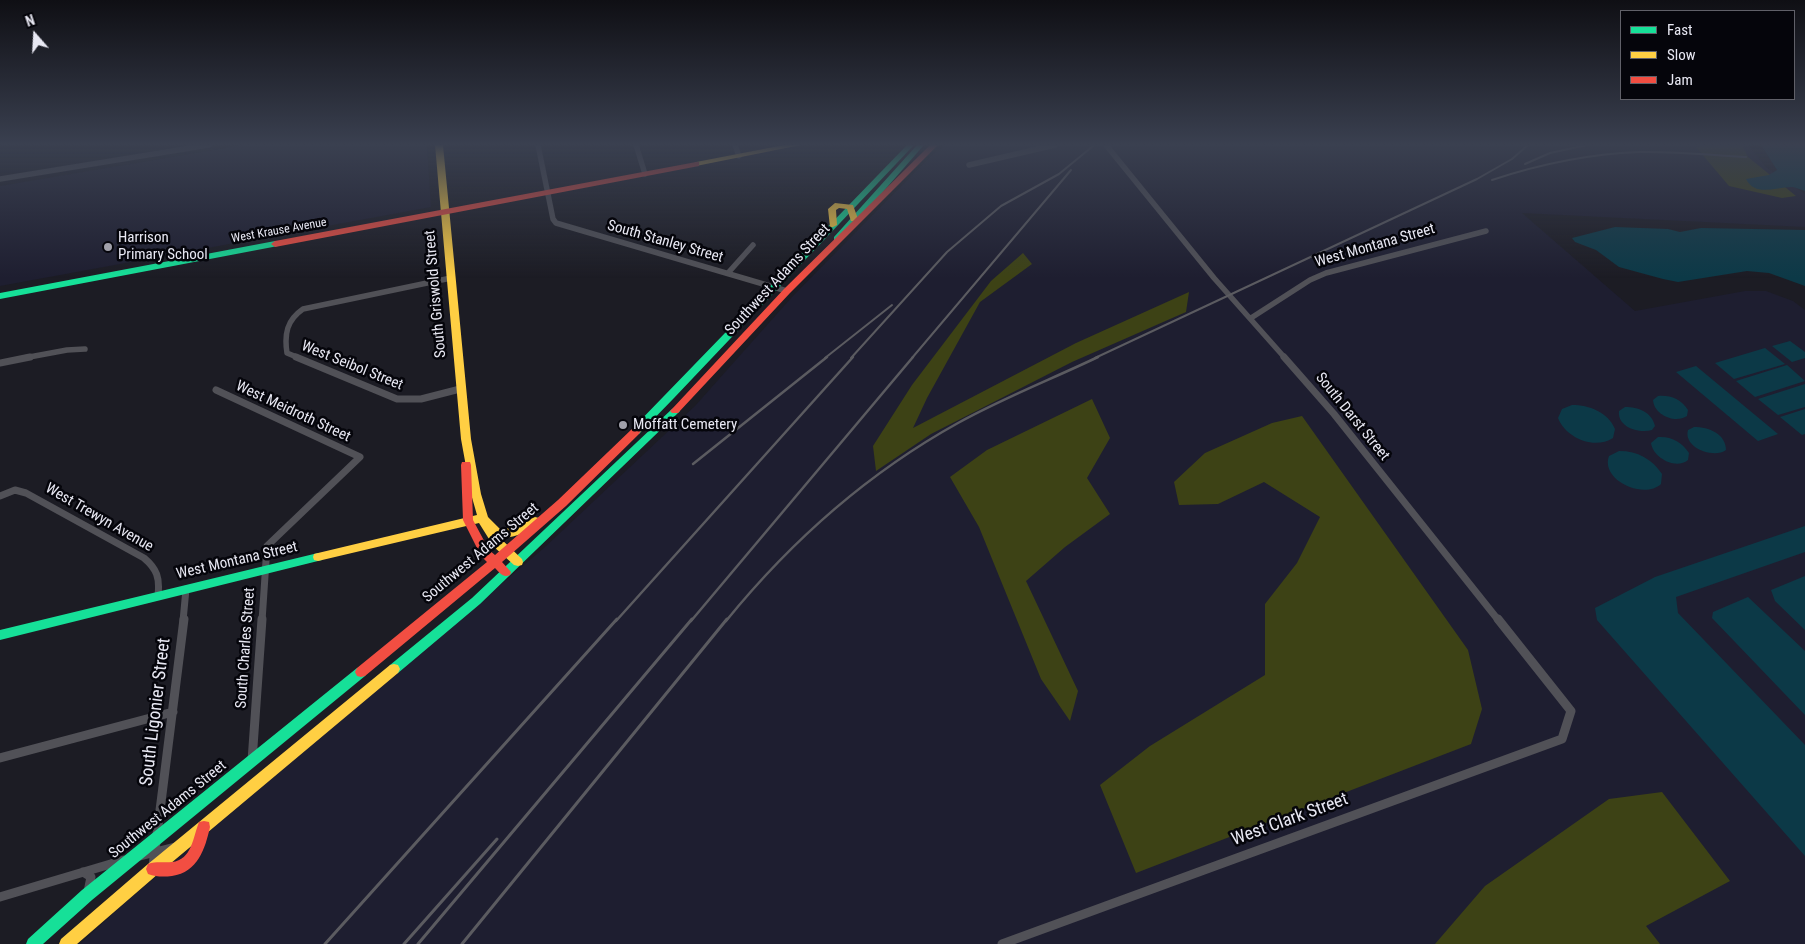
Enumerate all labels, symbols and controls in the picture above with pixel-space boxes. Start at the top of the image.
north arrow [10,10,60,60]
legend [1620,10,1795,100]
text: N [23,12,37,30]
text: Fast [1667,21,1692,39]
text: Slow [1667,46,1696,64]
text: Jam [1667,71,1693,89]
street label: West Krause Avenue [230,216,328,246]
street label: South Stanley Street [605,217,725,267]
street label: West Montana Street [1313,220,1437,272]
street label: Southwest Adams Street [722,221,834,339]
place label: Harrison Primary School [118,229,208,264]
street label: South Griswold Street [421,229,451,359]
marker: Harrison Primary School [102,241,114,253]
street label: West Seibol Street [298,337,406,395]
street label: South Darst Street [1311,369,1393,465]
street label: West Meidroth Street [233,378,353,446]
place label: Moffatt Cemetery [633,416,737,434]
marker: Moffatt Cemetery [617,419,629,431]
street label: West Trewyn Avenue [42,480,156,556]
street label: Southwest Adams Street [419,499,543,607]
street label: West Montana Street [175,538,299,584]
street label: South Charles Street [233,587,259,709]
street label: South Ligonier Street [136,637,176,787]
street label: Southwest Adams Street [106,757,230,863]
street label: West Clark Street [1229,789,1351,851]

